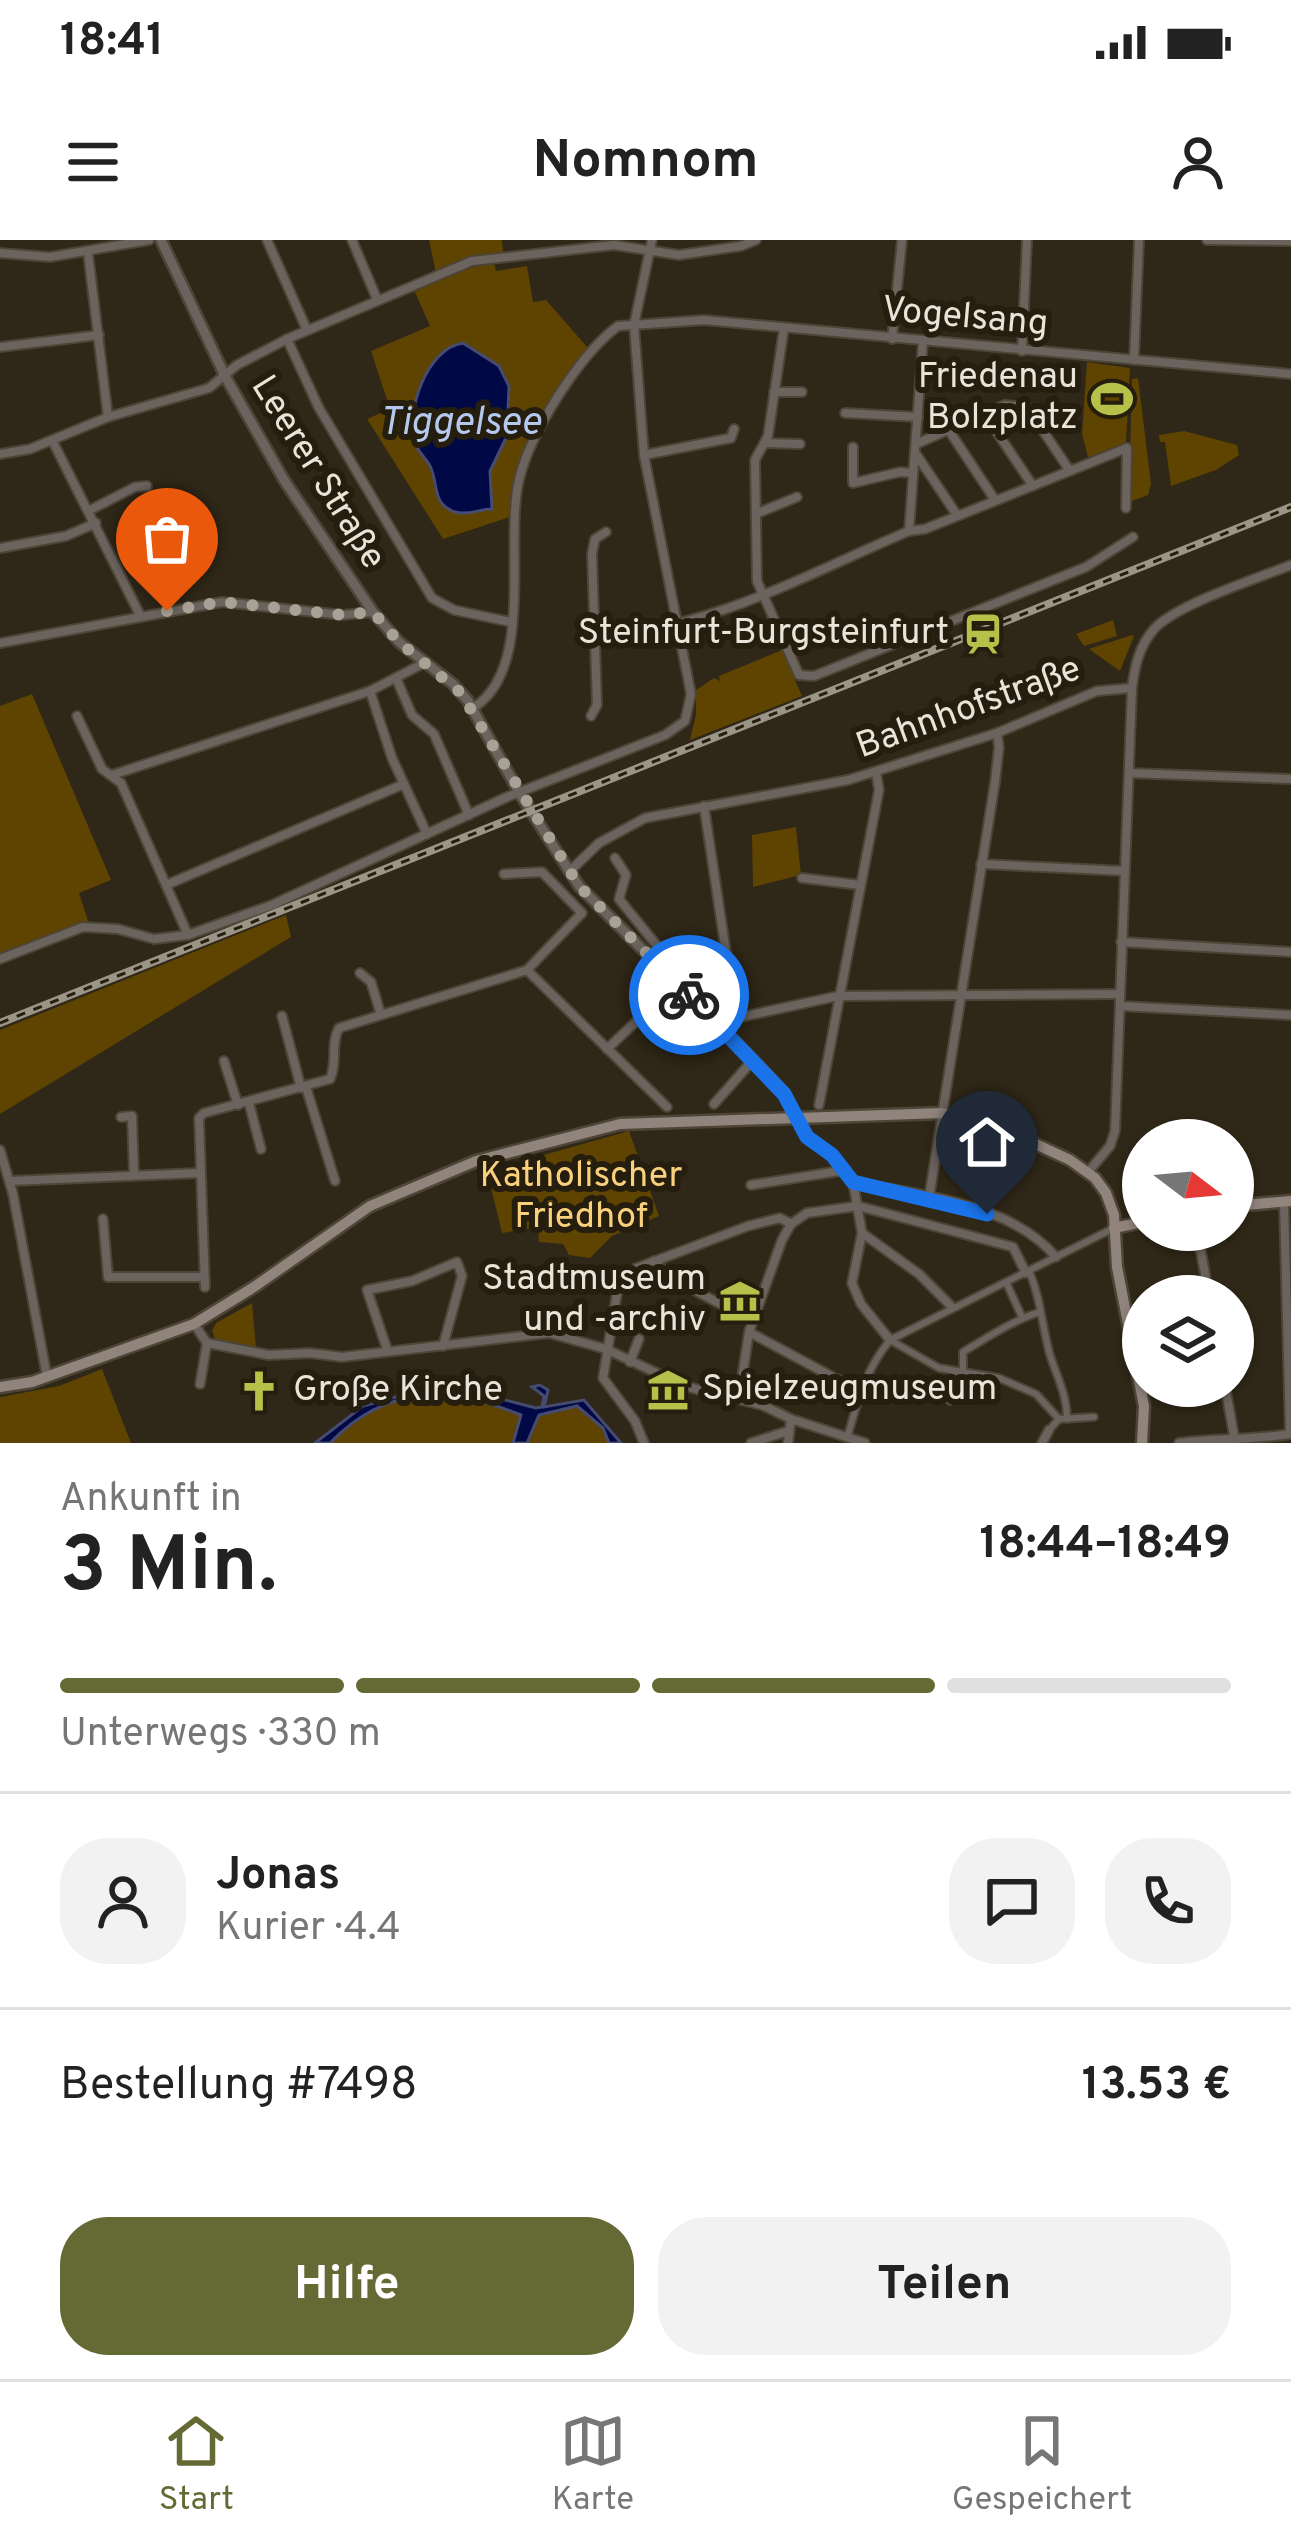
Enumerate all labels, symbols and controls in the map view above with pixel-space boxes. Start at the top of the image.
text: 18:41 [60,14,164,71]
text: Nomnom [532,128,759,197]
icon: menu [60,129,126,195]
icon: person [1165,129,1231,195]
street label: Vogelsang [880,288,1050,348]
place label: Friedenau Bolzplatz [918,355,1078,442]
street label: Leerer Straße [239,368,395,578]
sports icon: Friedenau Bolzplatz [1089,376,1135,422]
water label: Tiggelsee [379,400,542,449]
pin [116,488,218,611]
icon: bag [134,506,200,572]
place label: Steinfurt-Burgsteinfurt [578,611,949,657]
station icon: Steinfurt-Burgsteinfurt [960,611,1006,657]
street label: Bahnhofstraße [850,647,1088,771]
courier [629,935,749,1055]
icon: bike [656,962,722,1028]
pin [936,1091,1038,1214]
icon: home [954,1109,1020,1175]
north arrow [1122,1119,1254,1251]
map controls [1122,1119,1254,1407]
park label: Katholischer Friedhof [479,1154,683,1241]
place label: Stadtmuseum und -archiv [482,1257,706,1344]
button: layers [1122,1275,1254,1407]
museum icon: Stadtmuseum und -archiv [717,1278,763,1324]
museum icon: Spielzeugmuseum [645,1367,691,1413]
place label: Spielzeugmuseum [702,1367,997,1413]
church icon: Große Kirche [236,1368,282,1414]
place label: Große Kirche [293,1368,503,1414]
text: Ankunft in [60,1476,242,1525]
text: 18:44–18:49 [980,1517,1231,1574]
text: 3 Min. [60,1520,277,1619]
text: Unterwegs · 330 m [60,1711,381,1760]
button: person [60,1838,186,1964]
button: chat [949,1838,1075,1964]
button: phone [1105,1838,1231,1964]
text: Jonas [216,1848,340,1905]
text: Kurier · 4.4 [216,1905,401,1954]
text: Bestellung #7498 [60,2058,418,2115]
text: 13.53 € [1082,2058,1231,2115]
button: Hilfe [60,2217,634,2355]
button: Teilen [658,2217,1231,2355]
tab: Start [159,2408,234,2522]
tab: Karte [552,2408,634,2522]
tab: Gespeichert [952,2408,1132,2522]

